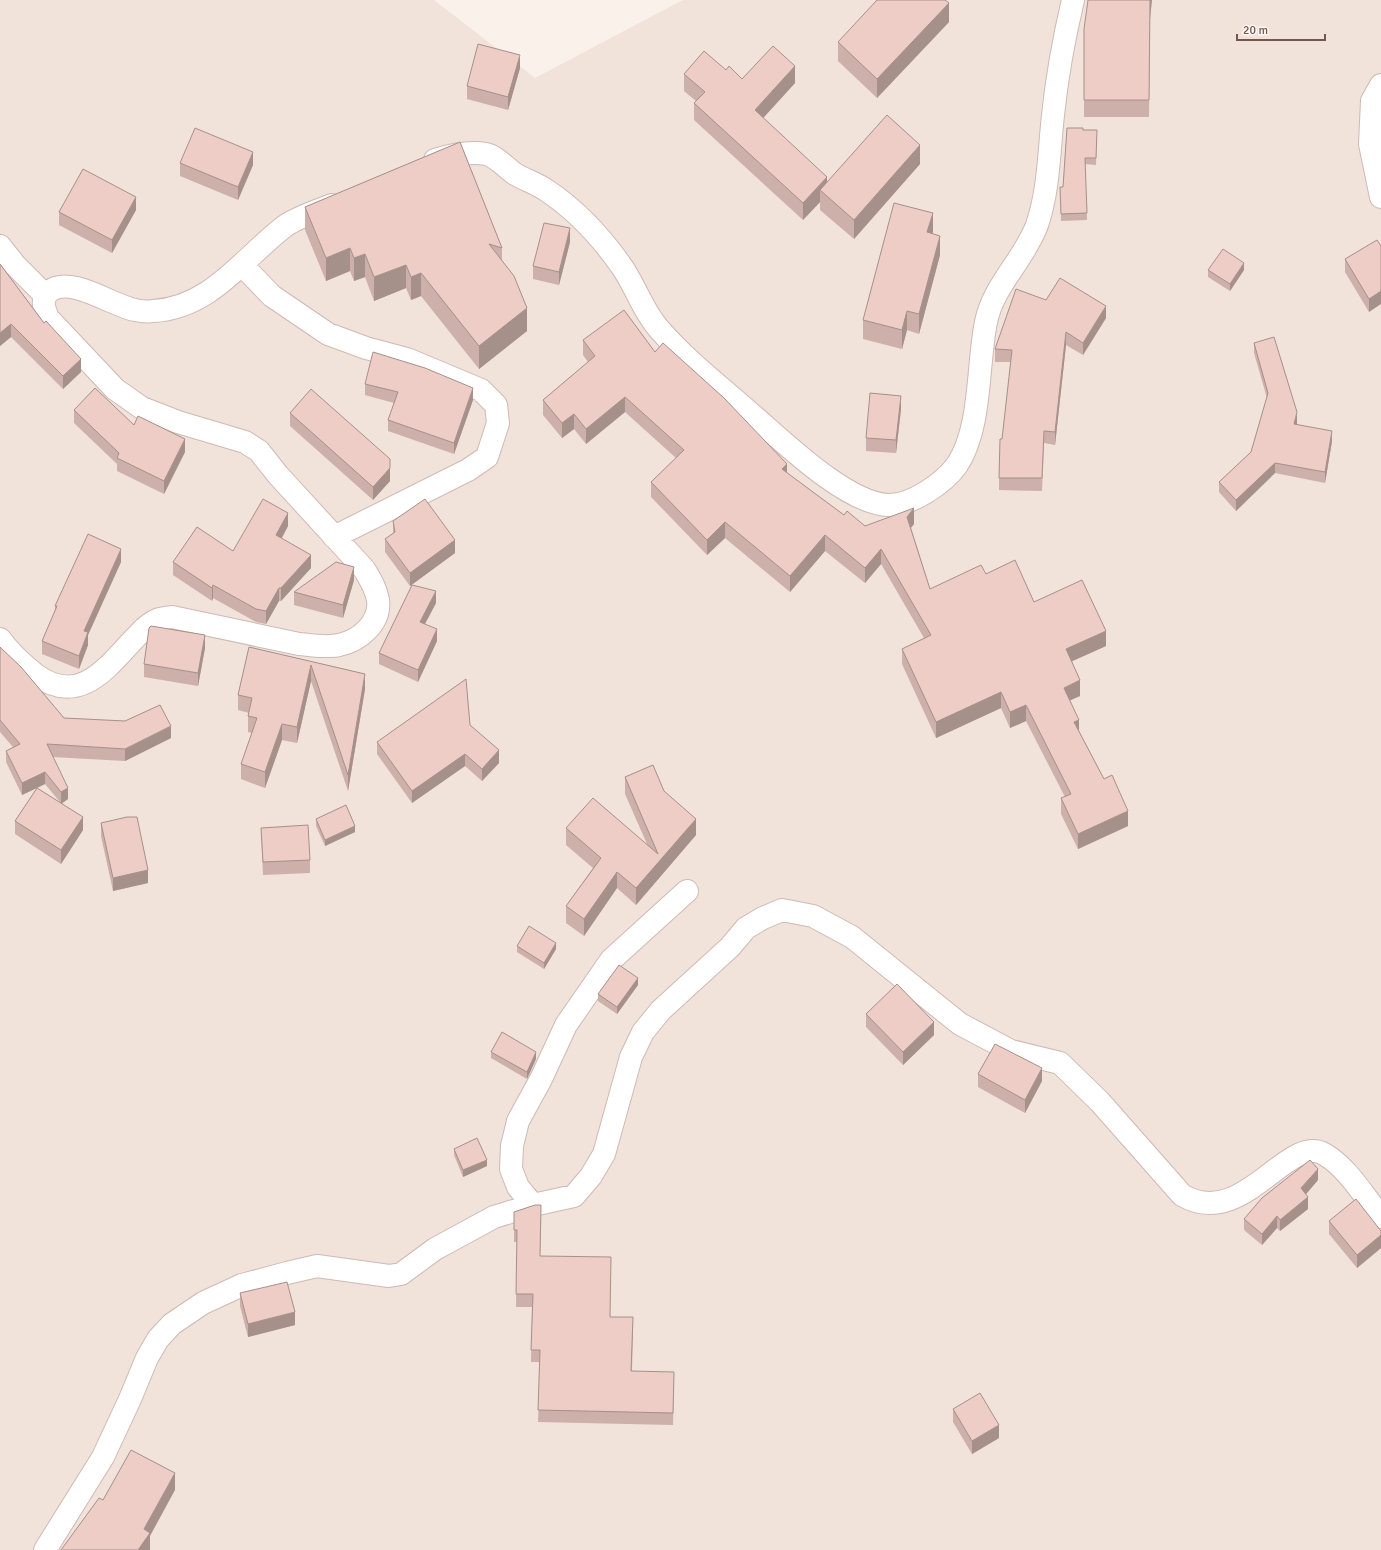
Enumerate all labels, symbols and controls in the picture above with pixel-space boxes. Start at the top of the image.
scale bar [1237,16,1325,42]
text: 20 m [1243,23,1268,38]

